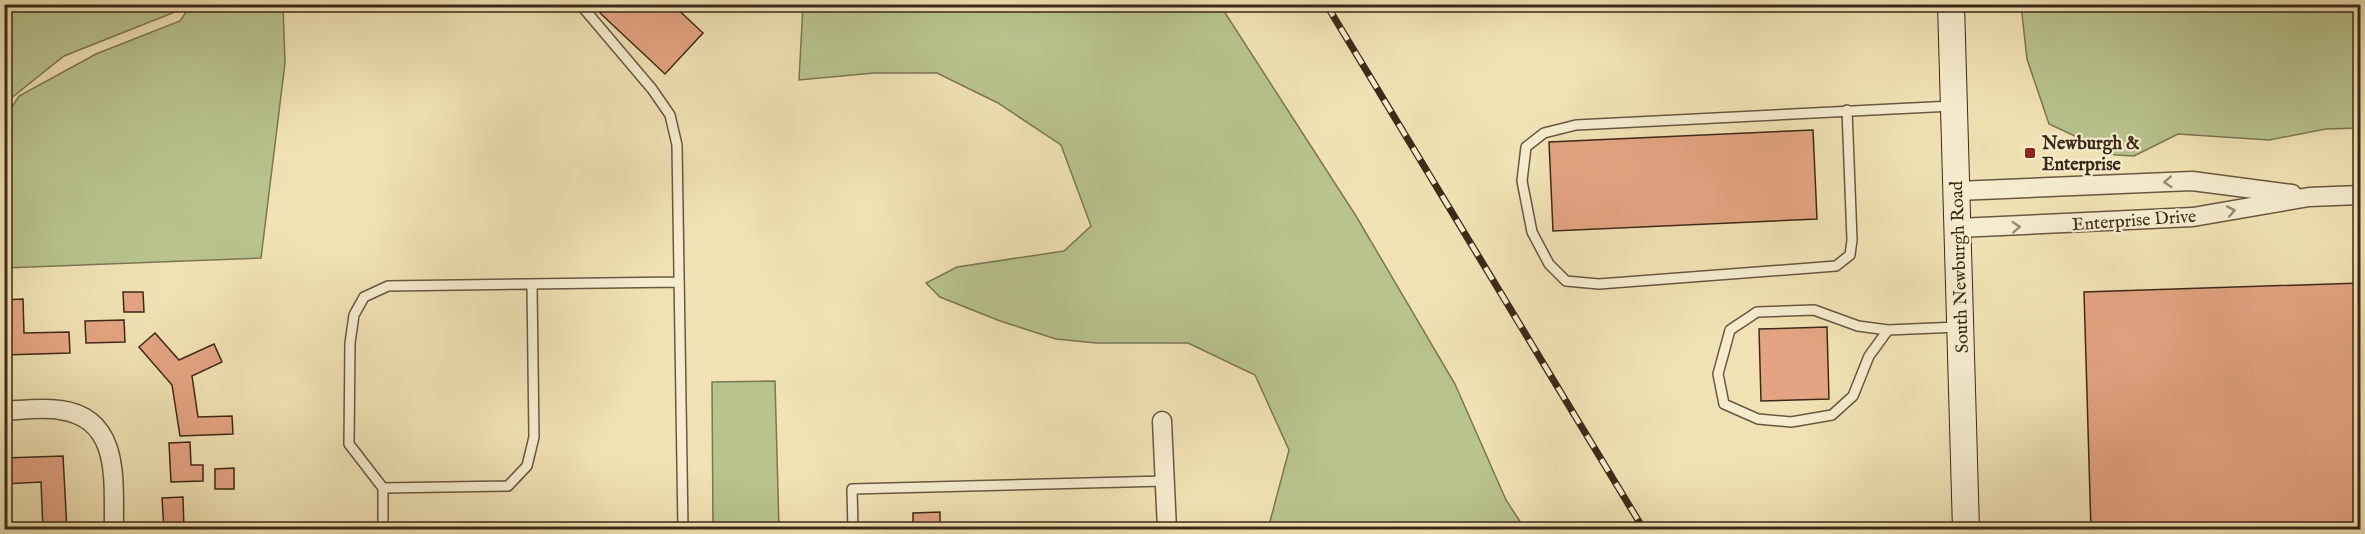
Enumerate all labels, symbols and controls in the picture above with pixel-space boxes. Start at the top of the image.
place label: Newburgh & Enterprise [2041,133,2140,177]
marker: Newburgh & Enterprise [2023,146,2037,160]
one-way arrow [2163,175,2172,188]
street label: South Newburgh Road [1946,180,1975,354]
one-way arrow [2227,205,2236,217]
street label: Enterprise Drive [2071,206,2197,237]
one-way arrow [2012,220,2021,233]

